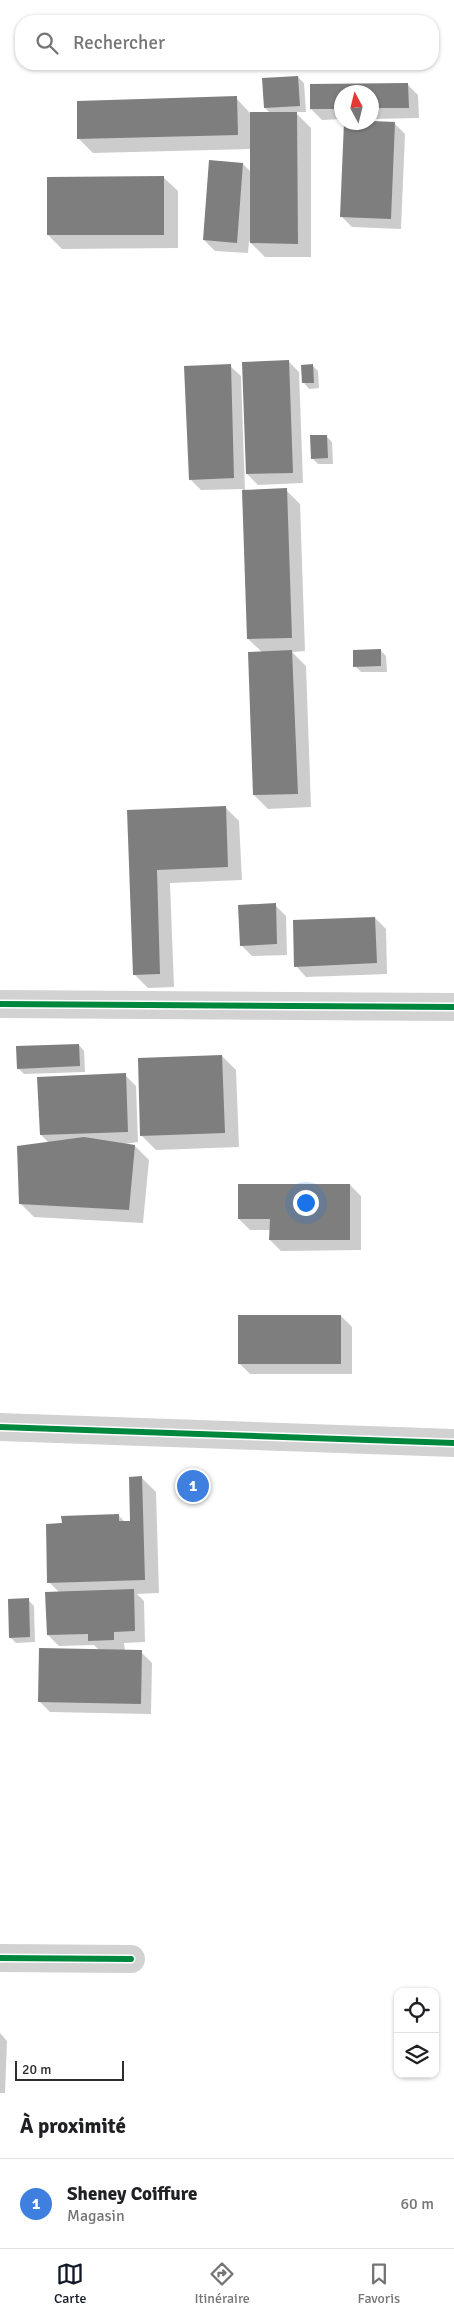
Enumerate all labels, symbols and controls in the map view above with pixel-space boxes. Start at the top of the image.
search box [15,15,439,70]
icon: search [33,29,61,57]
text: Rechercher [73,31,165,55]
north arrow [334,85,379,130]
your location [293,1190,319,1216]
pin: 1 [177,1467,209,1505]
map controls [394,1988,439,2078]
button: locate [394,1988,439,2033]
button: layers [394,2033,439,2078]
scale bar [15,2058,124,2081]
text: 20 m [22,2061,51,2078]
text: À proximité [20,2113,126,2139]
text: Sheney Coiffure [67,2182,197,2206]
text: 1 [32,2194,40,2214]
text: 60 m [400,2194,434,2214]
text: Magasin [67,2206,125,2226]
tab: Carte [54,2260,87,2307]
tab: Itinéraire [194,2260,250,2307]
tab: Favoris [358,2260,400,2307]

